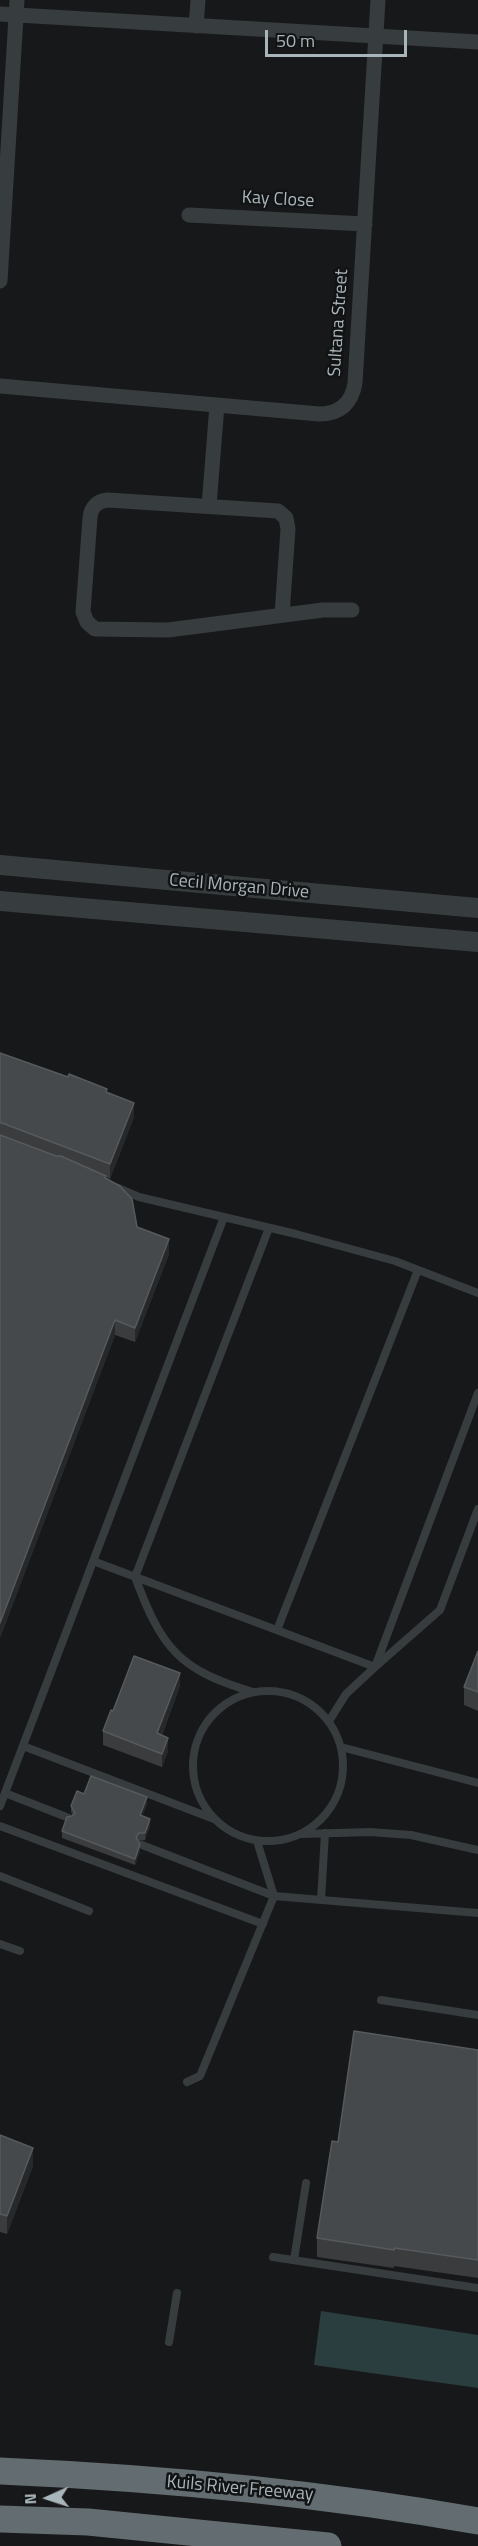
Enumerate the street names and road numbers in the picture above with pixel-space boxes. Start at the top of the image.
street label: Kay Close [241,187,315,213]
street label: Sultana Street [324,268,354,378]
street label: Cecil Morgan Drive [168,870,310,904]
street label: Kuils River Freeway [166,2472,314,2506]

